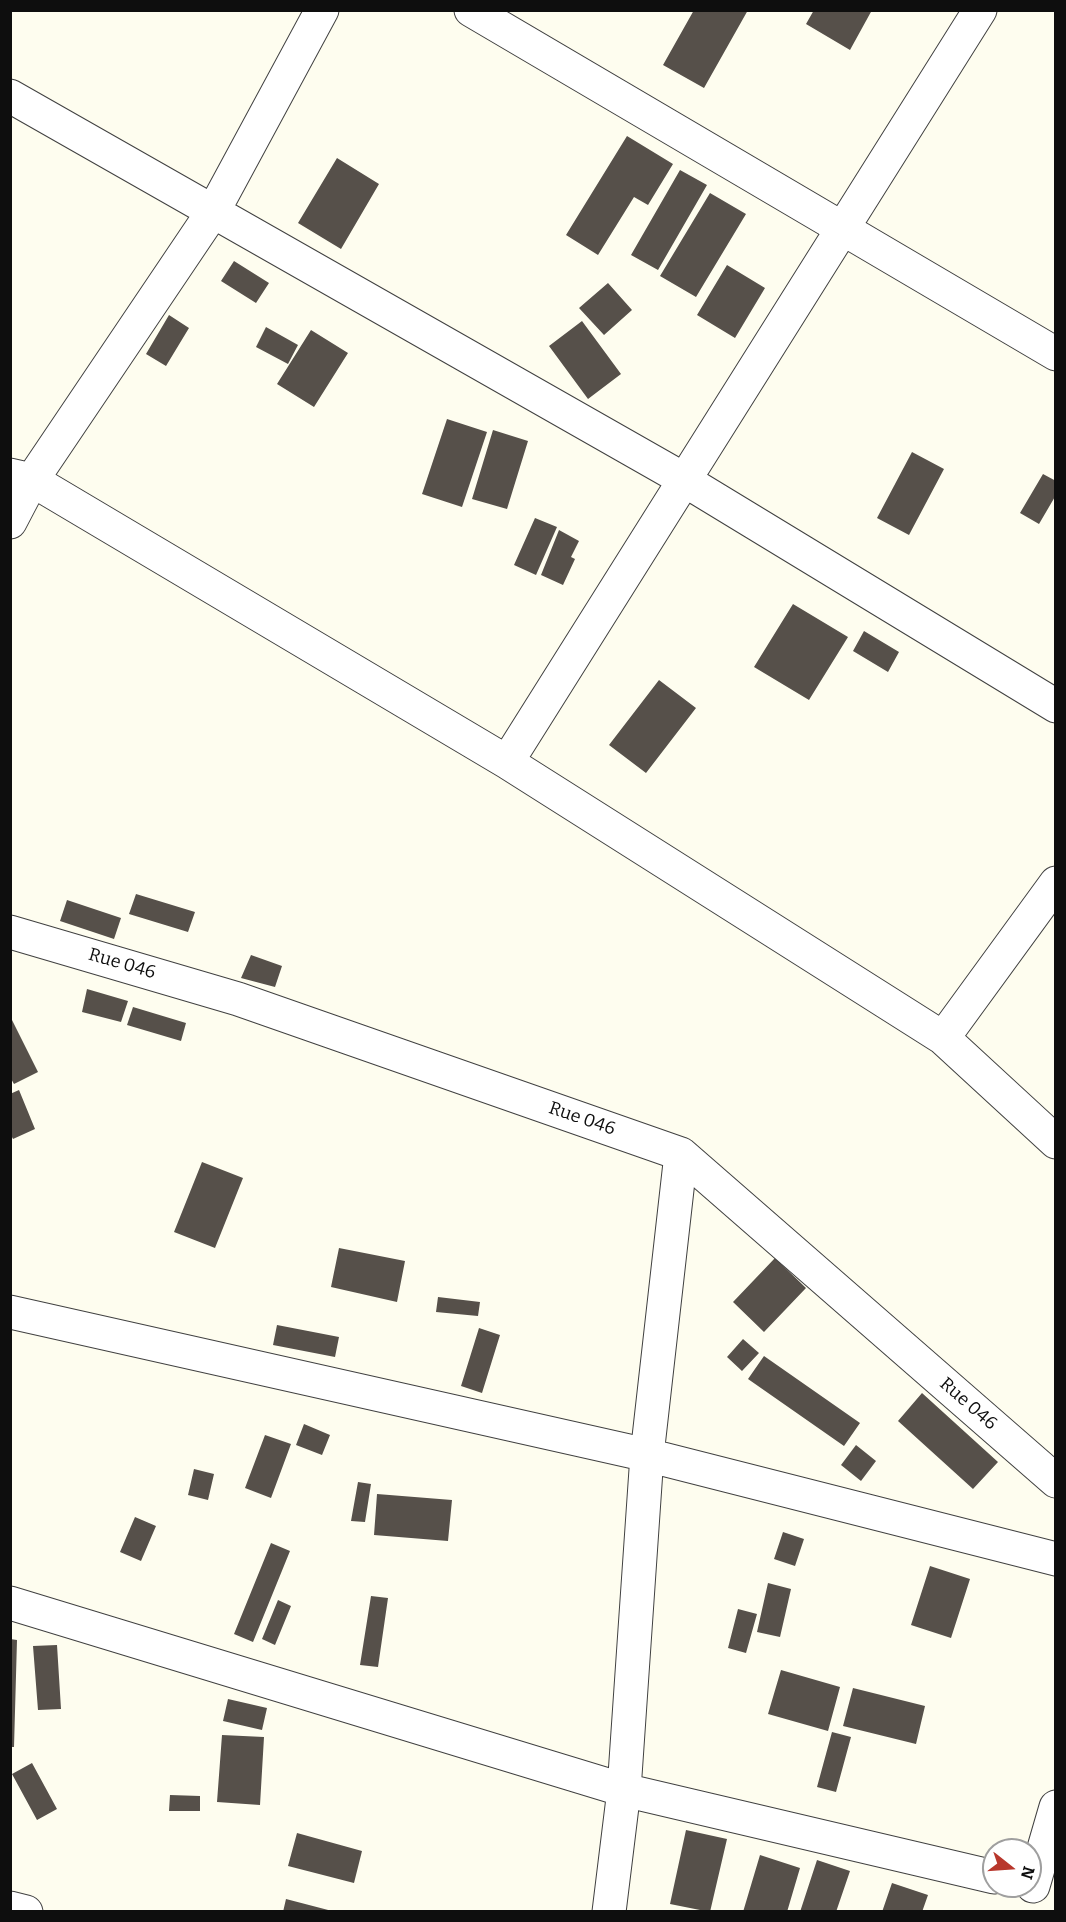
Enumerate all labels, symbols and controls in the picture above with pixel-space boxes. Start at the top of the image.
street label: Rue 046 [86,944,158,984]
street label: Rue 046 [546,1098,618,1140]
street label: Rue 046 [935,1373,1001,1435]
north arrow [982,1838,1042,1898]
text: N [1017,1864,1039,1882]

